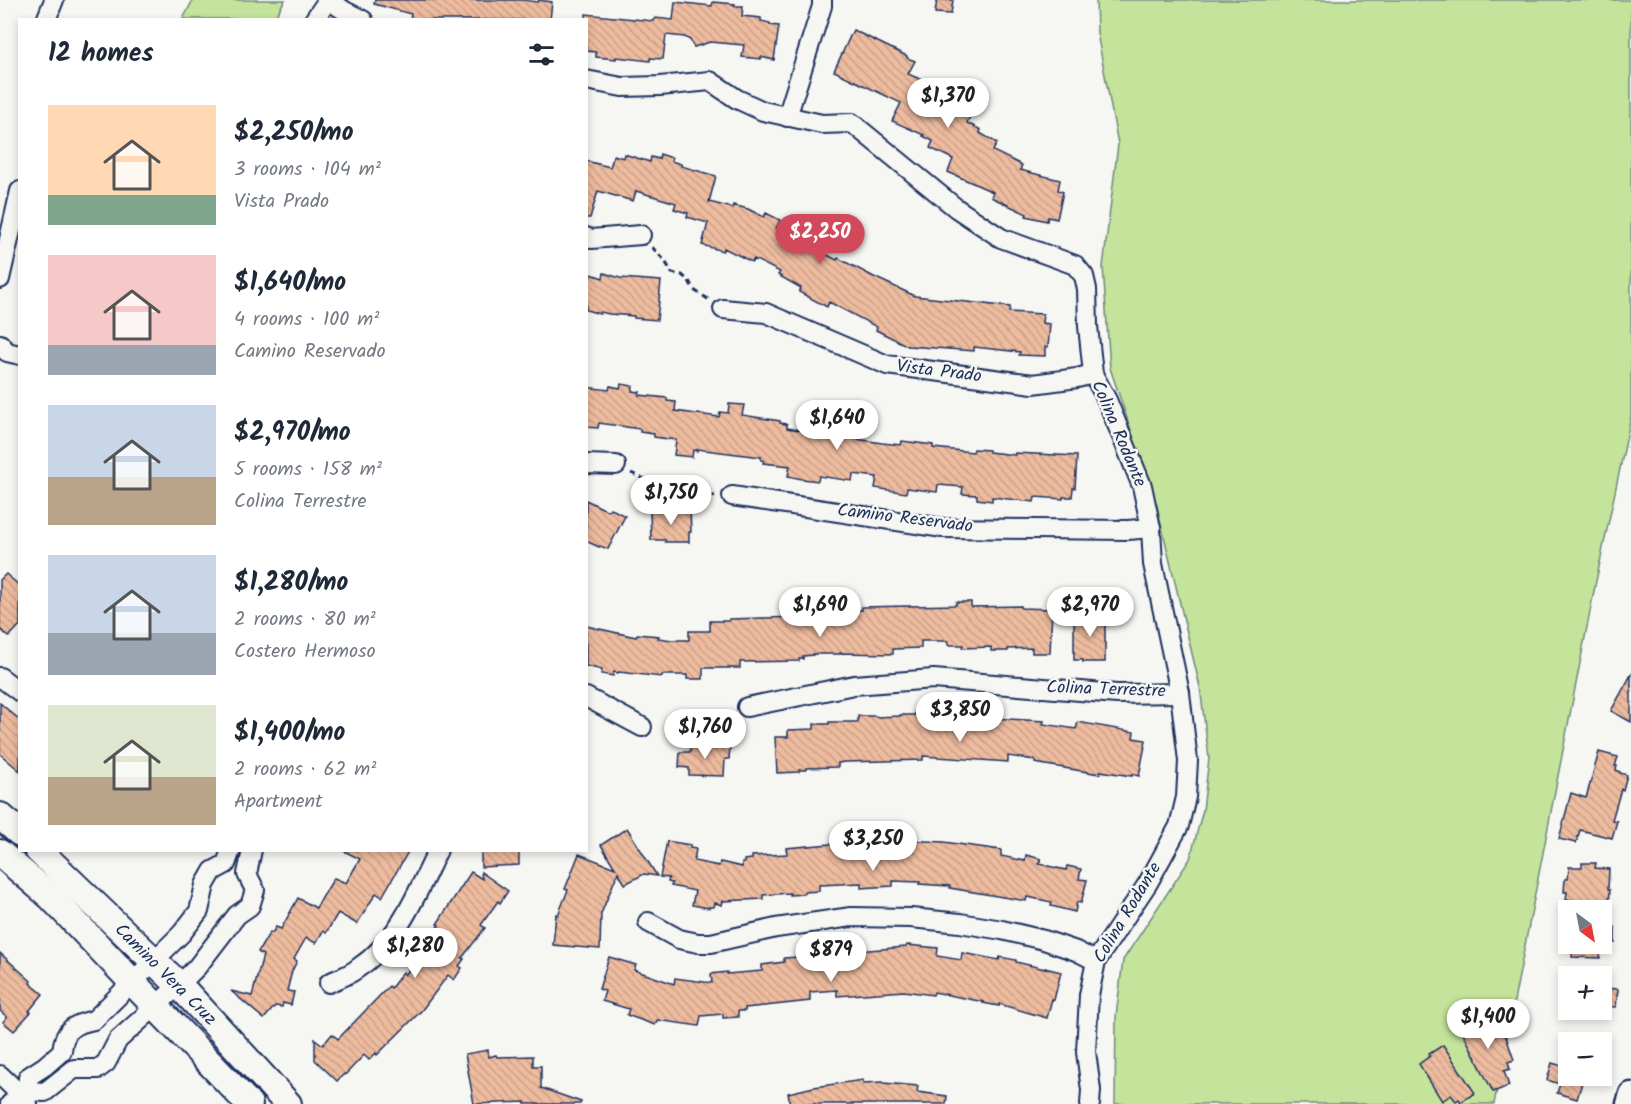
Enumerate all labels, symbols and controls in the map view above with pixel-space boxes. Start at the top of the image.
text: 12 homes [48,33,154,75]
icon: filters [525,38,558,71]
pin: $1,370 [899,78,997,129]
text: $1,370 [921,81,975,113]
text: $2,250/mo [234,112,354,154]
icon: home [96,129,168,201]
text: 3 rooms · 104 m² [234,154,381,186]
text: Vista Prado [234,186,329,218]
pin: $2,250 [771,214,869,265]
text: $2,250 [790,217,850,249]
text: $1,640/mo [234,262,346,304]
icon: home [96,279,168,351]
text: 4 rooms · 100 m² [234,304,379,336]
text: Camino Reservado [234,336,385,368]
street label: Vista Prado [895,352,983,392]
street label: Colina Rodante [1082,376,1154,492]
pin: $1,640 [788,400,886,451]
text: $1,640 [809,403,865,435]
text: $2,970/mo [234,412,351,454]
icon: home [96,429,168,501]
text: 5 rooms · 158 m² [234,454,382,486]
pin: $1,750 [622,475,720,526]
text: $1,750 [645,478,697,510]
text: Colina Terrestre [234,486,367,518]
street label: Camino Reservado [836,496,974,542]
text: $1,280/mo [234,562,348,604]
icon: home [96,579,168,651]
pin: $1,690 [771,587,869,638]
pin: $2,970 [1041,587,1139,638]
text: $1,690 [793,590,847,622]
text: $2,970 [1061,590,1119,622]
text: 2 rooms · 80 m² [234,604,376,636]
text: Costero Hermoso [234,636,376,668]
street label: Colina Terrestre [1046,673,1166,707]
pin: $3,850 [911,692,1009,743]
text: $3,850 [930,695,990,727]
pin: $1,760 [656,709,754,760]
text: $1,400/mo [234,712,345,754]
text: $1,760 [678,712,732,744]
icon: home [96,729,168,801]
text: 2 rooms · 62 m² [234,754,376,786]
text: Apartment [234,786,323,818]
pin: $3,250 [824,821,922,872]
text: $3,250 [843,824,903,856]
street label: Colina Rodante [1086,857,1170,969]
north arrow [1558,900,1612,954]
map controls [1558,900,1612,1086]
street label: Camino Vera Cruz [107,917,223,1033]
pin: $1,280 [366,928,464,979]
text: $1,280 [387,931,443,963]
pin: $879 [795,932,867,983]
text: $879 [809,935,853,967]
button: + [1558,966,1612,1020]
pin: $1,400 [1439,999,1537,1050]
text: $1,400 [1461,1002,1515,1034]
button: − [1558,1032,1612,1086]

